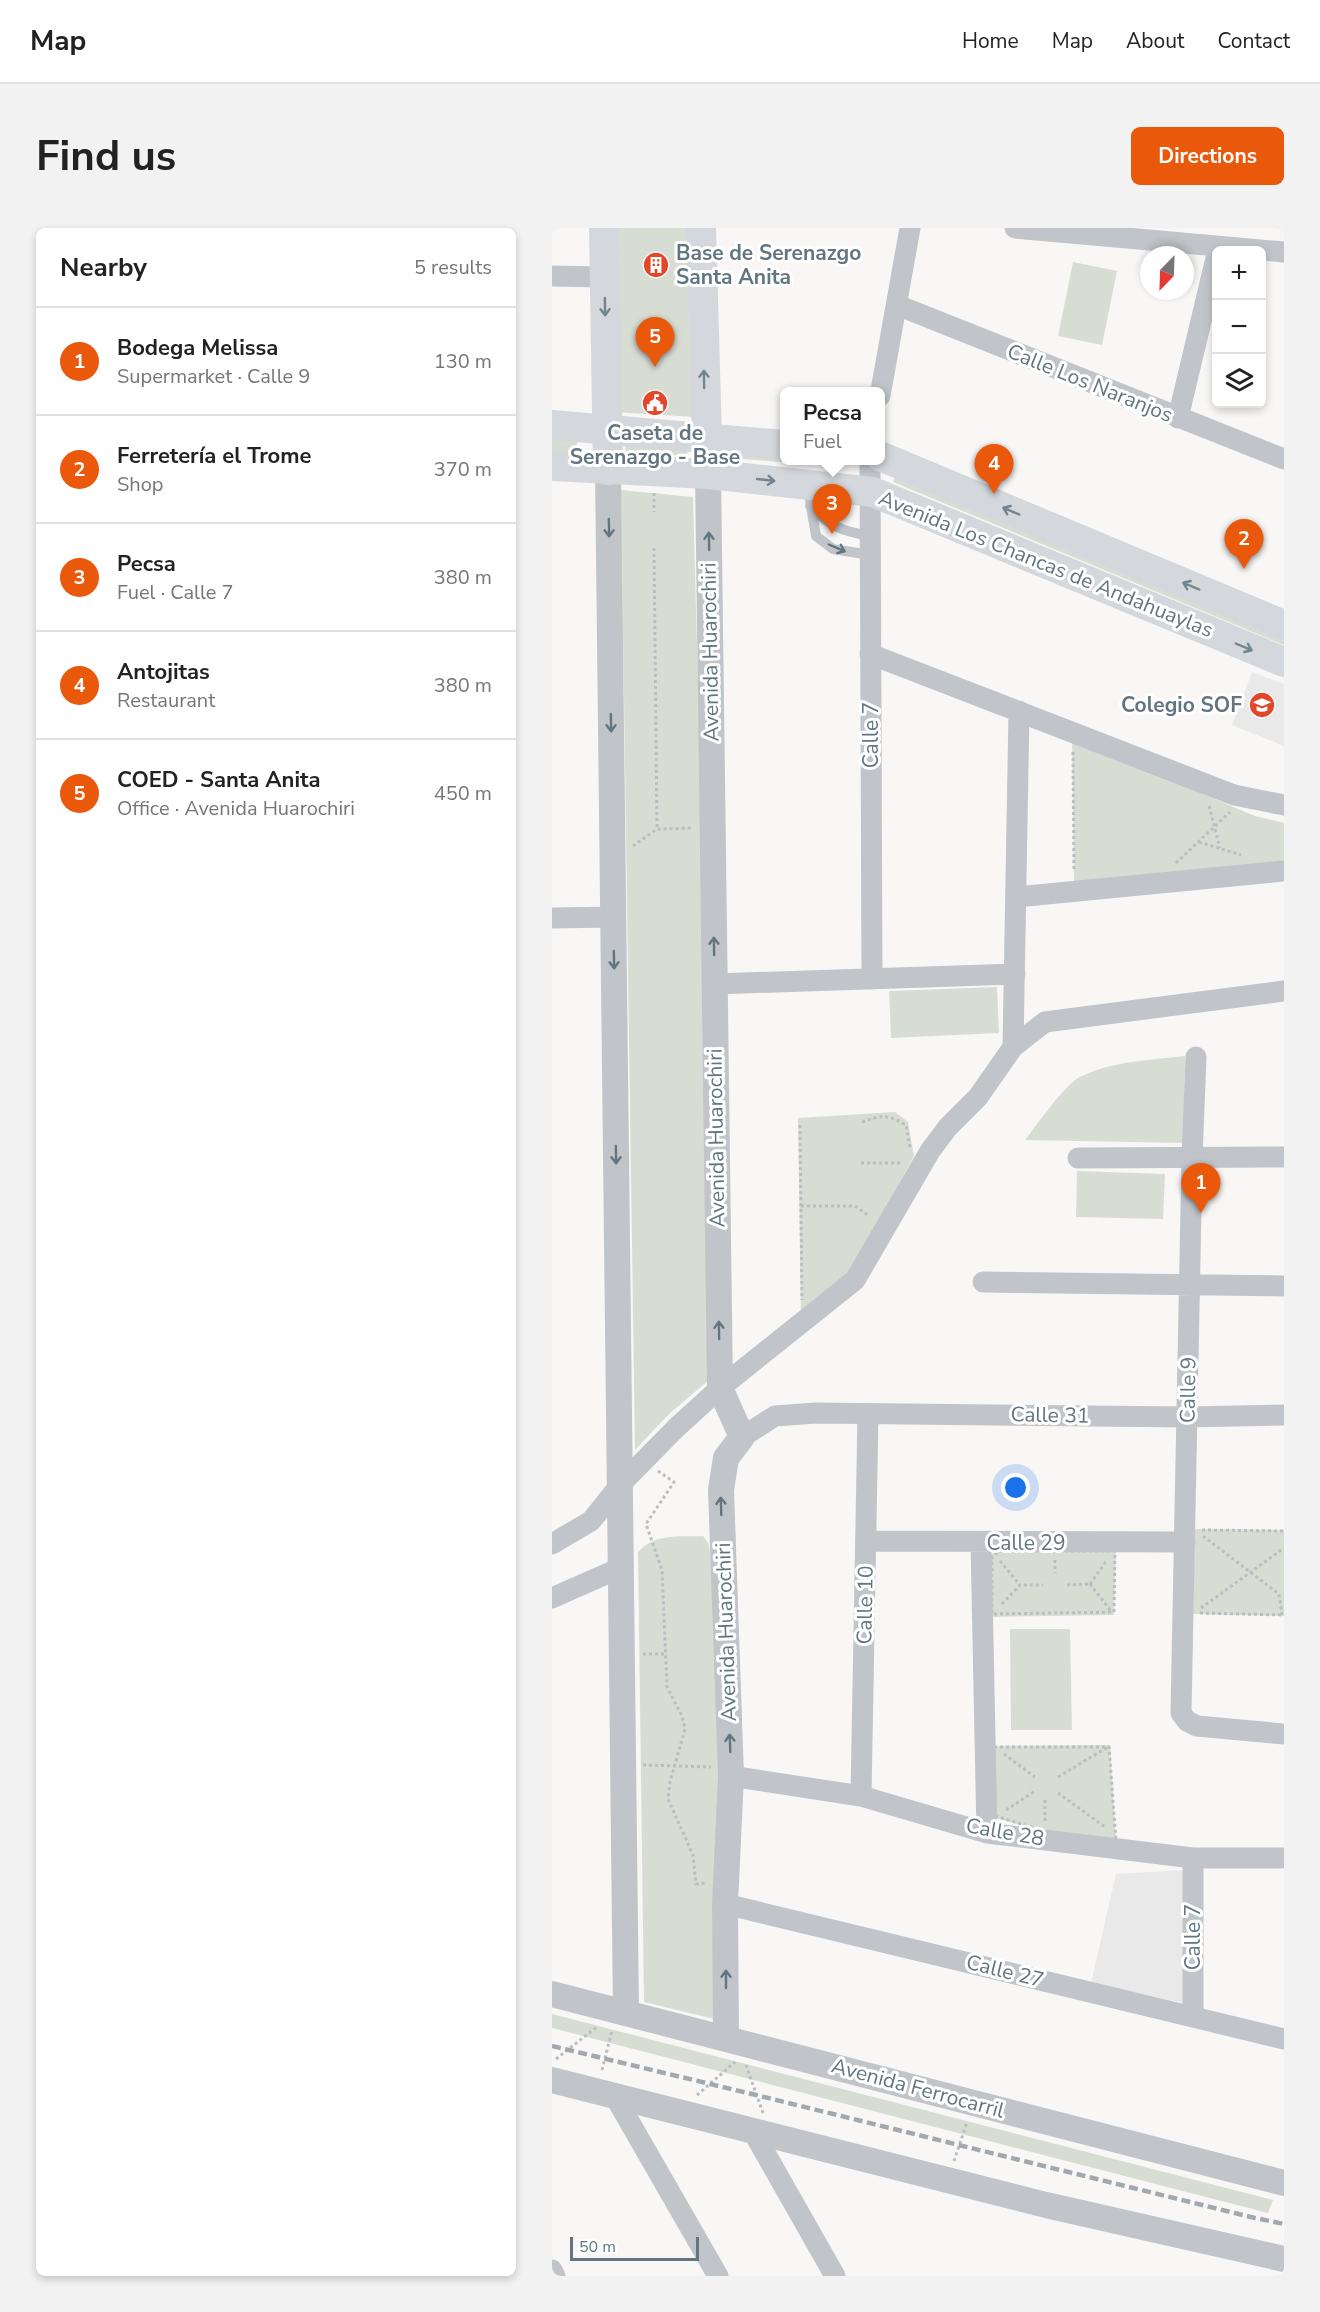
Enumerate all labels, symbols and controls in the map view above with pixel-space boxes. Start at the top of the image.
text: Map [30,22,86,60]
text: Home [962,27,1019,55]
text: Map [1052,27,1093,55]
text: About [1126,27,1184,55]
text: Contact [1217,27,1290,55]
button: Directions [1131,127,1284,185]
text: Find us [36,128,176,185]
place label: Base de Serenazgo Santa Anita [676,239,861,291]
north arrow [1140,246,1194,300]
map controls [1212,246,1266,408]
button: + [1212,246,1266,300]
text: Nearby [60,250,147,285]
building icon: Base de Serenazgo Santa Anita [641,250,671,280]
text: 5 results [414,254,492,281]
one-way arrow [599,297,611,317]
button: − [1212,300,1266,354]
pin: 5 [636,318,674,367]
text: Bodega Melissa [117,333,278,363]
street label: Calle Los Naranjos [1003,337,1177,429]
text: 1 [74,348,86,375]
text: 130 m [434,348,492,375]
button: layers [1212,354,1266,408]
text: Supermarket · Calle 9 [117,363,310,390]
one-way arrow [699,370,710,390]
popup [780,387,885,465]
public building icon: Caseta de Serenazgo - Base [640,388,670,418]
text: Pecsa [803,398,862,428]
place label: Caseta de Serenazgo - Base [570,419,740,471]
text: Fuel [803,428,842,455]
text: Ferretería el Trome [117,441,311,471]
pin: 4 [974,444,1014,494]
text: 2 [74,456,86,483]
text: 370 m [434,456,492,483]
text: Shop [117,471,163,498]
one-way arrow [755,475,775,486]
pin: 3 [812,484,852,534]
street label: Avenida Los Chancas de Andahuaylas [875,484,1217,644]
one-way arrow [1003,505,1021,516]
one-way arrow [603,518,615,538]
pin: 2 [1224,520,1264,569]
one-way arrow [703,531,715,551]
one-way arrow [827,543,845,554]
text: Pecsa [117,549,176,579]
street label: Avenida Huarochiri [694,562,726,742]
text: 3 [74,564,86,591]
text: 380 m [434,564,492,591]
text: Fuel · Calle 7 [117,579,234,606]
one-way arrow [1183,580,1201,591]
one-way arrow [1235,642,1253,653]
text: Antojitas [117,657,210,687]
text: 4 [74,672,86,699]
text: 380 m [434,672,492,699]
text: Restaurant [117,687,215,714]
school or university icon: Colegio SOF [1247,690,1277,720]
place label: Colegio SOF [1121,691,1242,719]
street label: Calle 7 [857,702,885,768]
one-way arrow [606,713,617,733]
text: COED - Santa Anita [117,765,321,795]
text: 5 [74,780,86,807]
text: 450 m [434,780,492,807]
text: Office · Avenida Huarochiri [117,795,355,822]
one-way arrow [708,936,720,956]
one-way arrow [608,950,620,970]
street label: Avenida Huarochiri [700,1048,732,1228]
one-way arrow [610,1145,622,1165]
pin: 1 [1182,1164,1220,1213]
one-way arrow [713,1320,725,1340]
street label: Calle 9 [1173,1357,1203,1423]
street label: Calle 31 [1010,1400,1090,1430]
your location [1001,1473,1030,1502]
one-way arrow [716,1496,727,1516]
street label: Calle 29 [986,1529,1066,1557]
street label: Avenida Huarochiri [709,1542,743,1722]
street label: Calle 10 [850,1565,880,1645]
one-way arrow [724,1733,736,1753]
street label: Calle 28 [964,1811,1046,1853]
street label: Calle 7 [1179,1904,1207,1970]
street label: Calle 27 [963,1948,1047,1994]
one-way arrow [720,1970,732,1990]
street label: Avenida Ferrocarril [828,2051,1008,2125]
scale bar [570,2234,699,2262]
text: 50 m [579,2236,616,2258]

